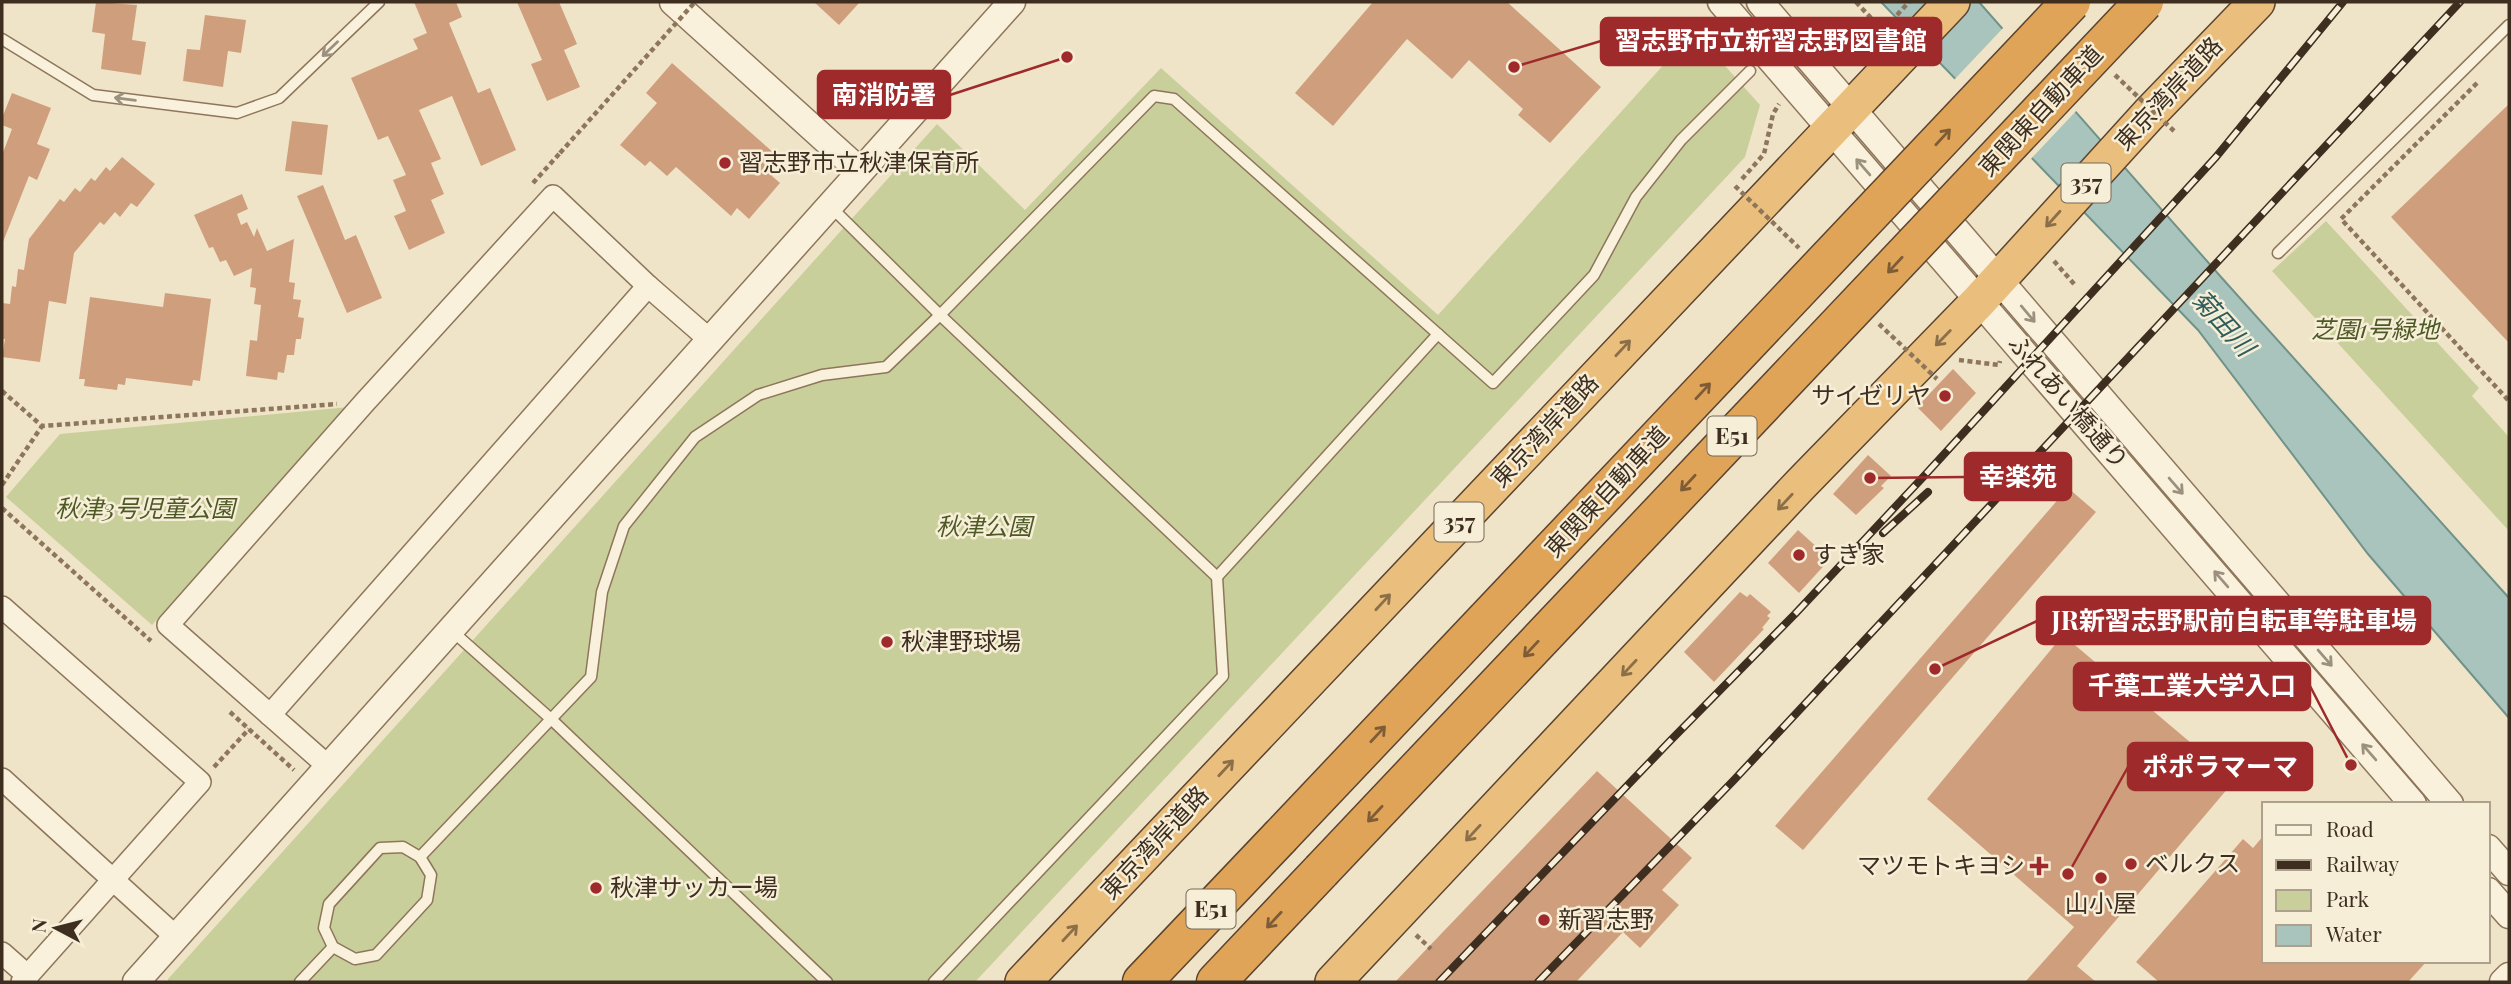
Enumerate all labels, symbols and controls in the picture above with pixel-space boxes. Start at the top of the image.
callout: 習志野市立新習志野図書館 [1601,18,1941,65]
text: 習志野市立新習志野図書館 [1615,22,1927,57]
street label: 東京湾岸道路 [2107,29,2228,156]
street label: 東関東自動車道 [1971,37,2109,182]
one-way arrow [321,41,339,57]
callout: 南消防署 [818,71,950,118]
text: 南消防署 [832,76,936,111]
one-way arrow [114,93,137,106]
one-way arrow [1935,128,1952,145]
place label: 習志野市立秋津保育所 [739,145,979,177]
marker: 習志野市立秋津保育所 [717,155,733,171]
one-way arrow [1855,158,1871,176]
road number: 357 [2062,164,2110,202]
one-way arrow [2045,210,2061,228]
one-way arrow [1886,256,1903,273]
water label: 菊田川 [2185,281,2265,365]
one-way arrow [2020,304,2036,322]
park label: 芝園1号緑地 [2311,312,2442,344]
street label: ふれあい橋通り [2002,327,2137,475]
one-way arrow [1934,330,1951,347]
one-way arrow [1615,340,1632,357]
street label: 東京湾岸道路 [1483,366,1604,493]
place label: サイゼリヤ [1811,378,1931,410]
one-way arrow [1694,382,1711,399]
marker: サイゼリヤ [1937,388,1953,404]
road number: E51 [1708,416,1756,456]
street label: 東関東自動車道 [1537,418,1675,563]
callout: 幸楽苑 [1965,453,2071,500]
text: 幸楽苑 [1979,458,2057,493]
one-way arrow [1679,474,1696,491]
one-way arrow [2168,477,2184,495]
park label: 秋津3号児童公園 [55,491,238,523]
one-way arrow [1776,493,1793,510]
road number: 357 [1434,502,1484,542]
park label: 秋津公園 [936,509,1035,541]
place label: すき家 [1813,537,1885,569]
marker: すき家 [1791,547,1807,563]
one-way arrow [2213,571,2229,589]
one-way arrow [1374,594,1391,611]
callout: JR新習志野駅前自転車等駐車場 [2037,597,2430,644]
text: JR新習志野駅前自転車等駐車場 [2050,602,2417,637]
place label: 秋津野球場 [901,624,1021,656]
marker: 秋津野球場 [879,634,895,650]
one-way arrow [1523,640,1540,657]
one-way arrow [2317,649,2333,667]
one-way arrow [1621,659,1637,677]
callout: 千葉工業大学入口 [2074,663,2310,710]
text: 千葉工業大学入口 [2088,667,2296,702]
one-way arrow [1369,726,1386,743]
callout: ポポラマーマ [2128,743,2312,790]
one-way arrow [2361,743,2377,761]
text: ポポラマーマ [2142,748,2298,783]
one-way arrow [1218,759,1235,776]
street label: 東京湾岸道路 [1093,778,1214,905]
legend [2262,802,2490,963]
one-way arrow [1366,805,1383,822]
text: Road [2326,814,2374,842]
one-way arrow [1465,824,1482,842]
place label: ベルクス [2145,846,2240,878]
place label: マツモトキヨシ [1857,848,2025,880]
text: Railway [2326,849,2400,877]
marker: ベルクス [2123,856,2139,872]
marker: マツモトキヨシ [2031,858,2047,874]
place label: 秋津サッカー場 [610,870,778,902]
marker: 山小屋 [2093,870,2109,886]
marker: 秋津サッカー場 [588,880,604,896]
text: Park [2326,884,2370,912]
place label: 山小屋 [2065,886,2137,918]
road number: E51 [1186,890,1236,928]
north arrow [21,893,91,963]
place label: 新習志野 [1558,902,1654,934]
one-way arrow [1266,911,1283,928]
marker: 新習志野 [1536,912,1552,928]
text: N [24,917,52,934]
text: Water [2325,919,2382,947]
one-way arrow [1061,925,1078,942]

